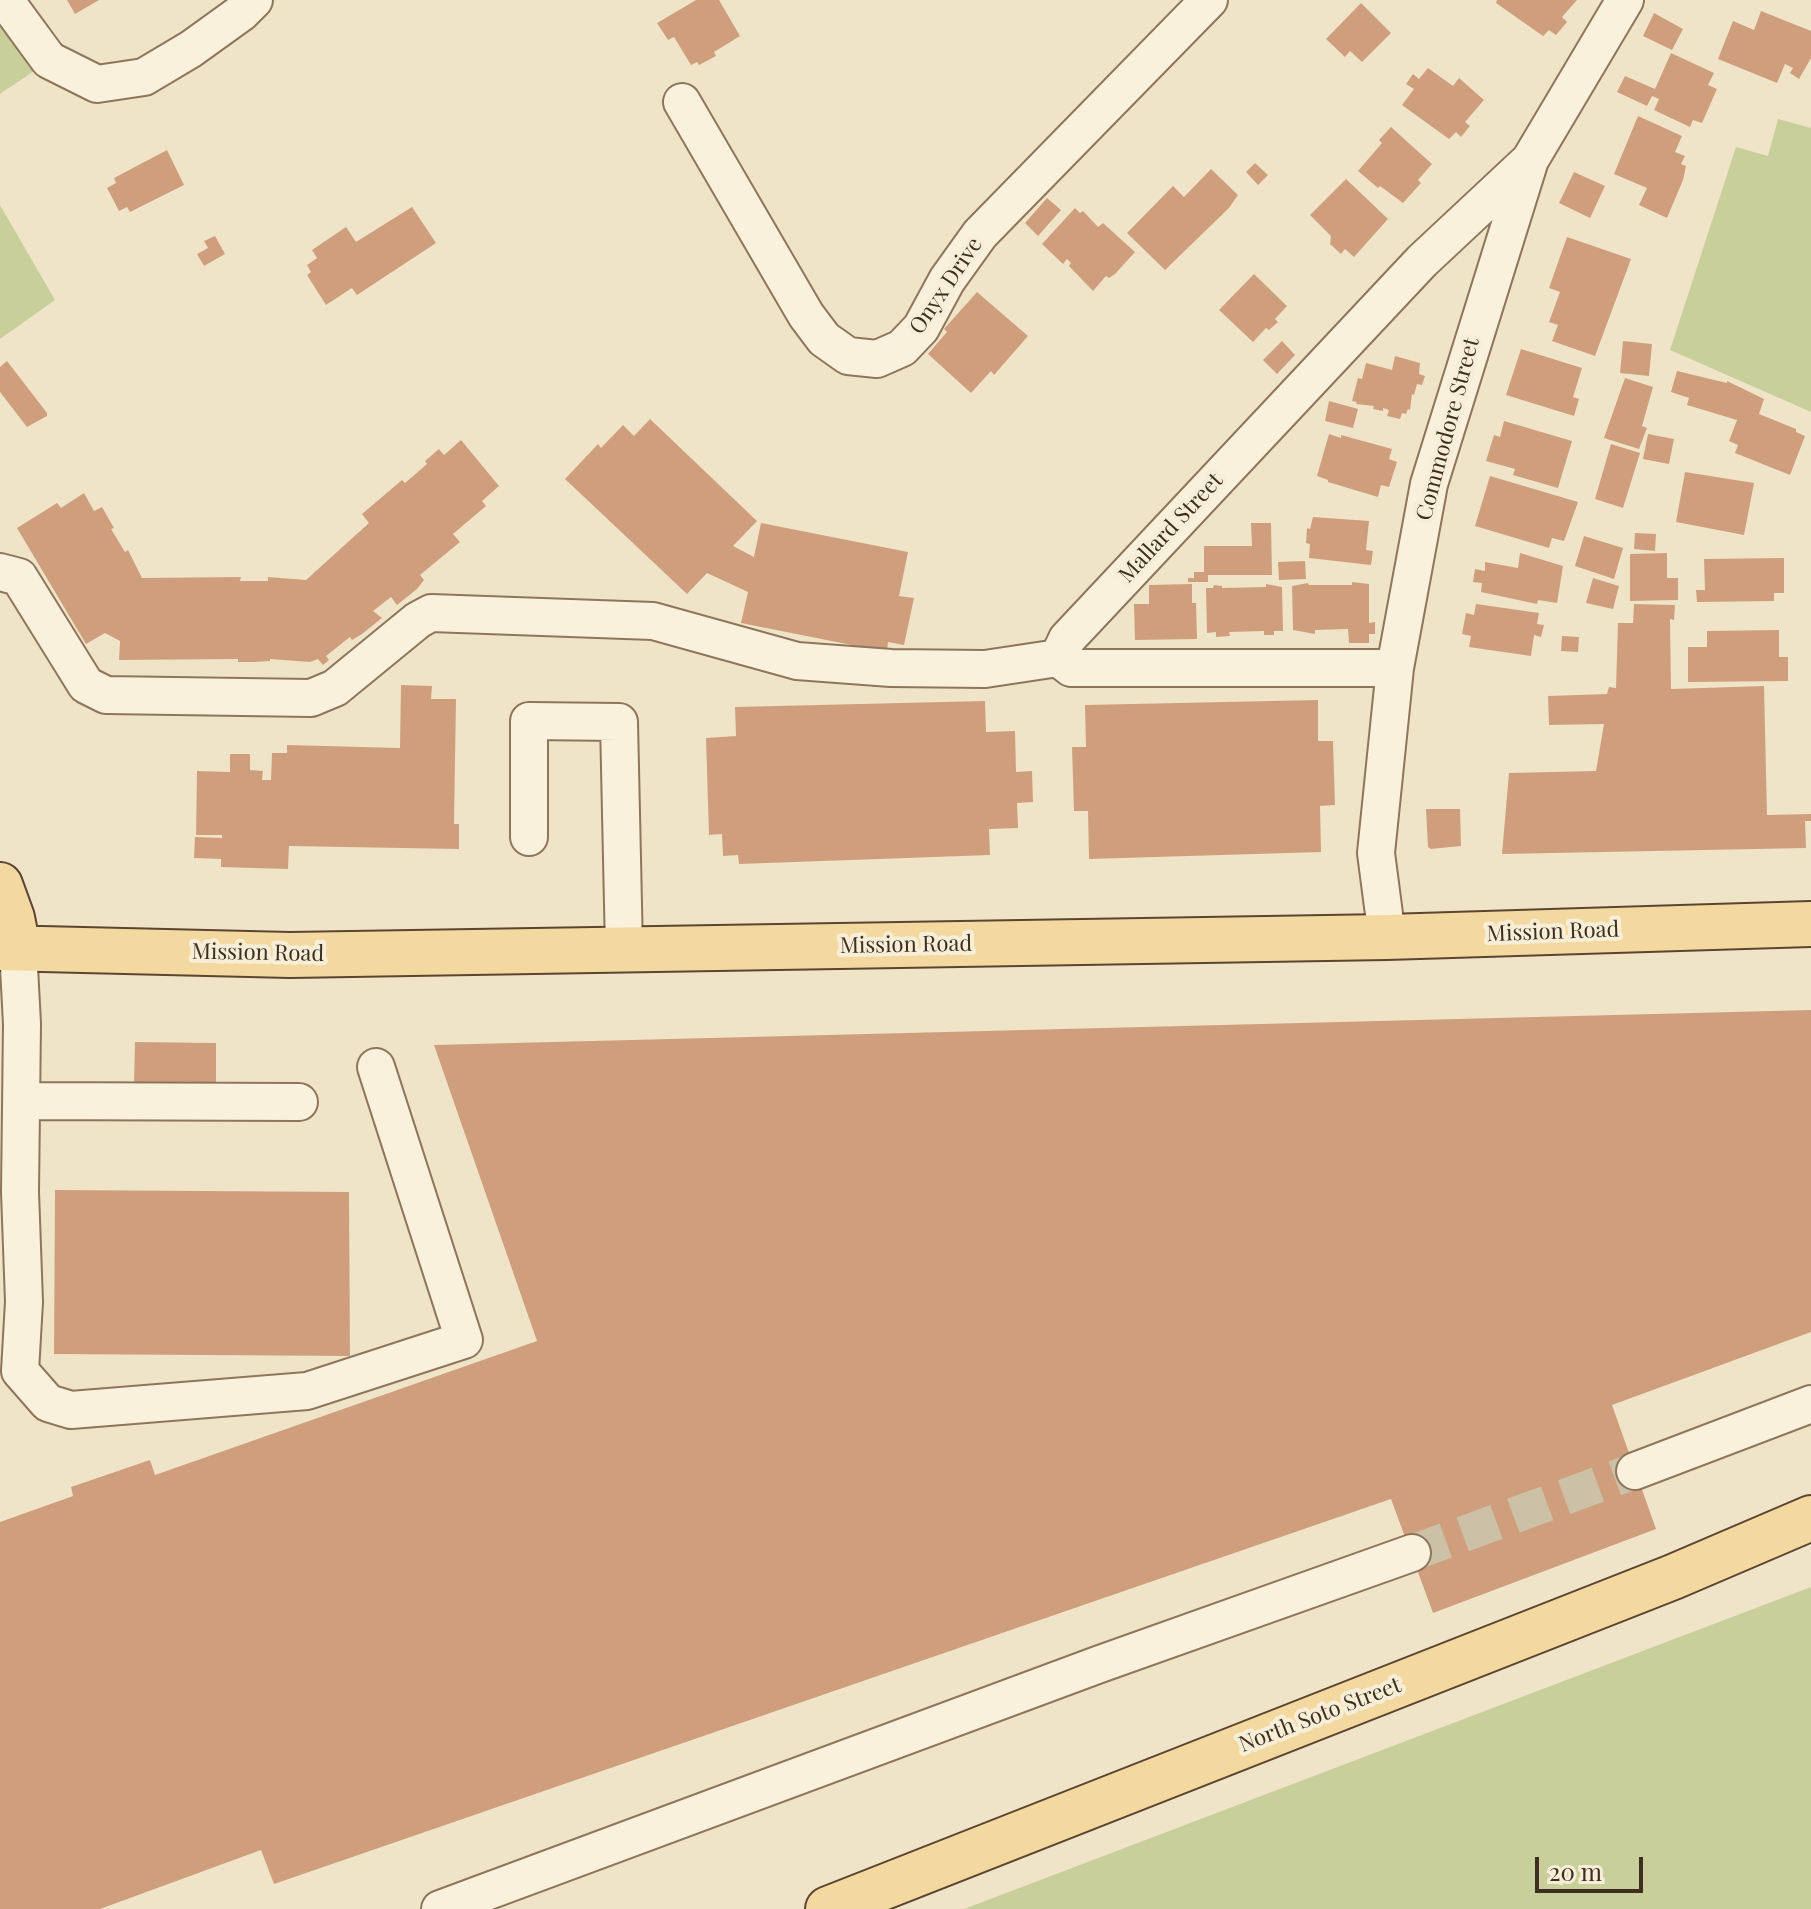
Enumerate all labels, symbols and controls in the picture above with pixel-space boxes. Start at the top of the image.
street label: Onyx Drive [904,233,988,339]
street label: Commodore Street [1411,335,1485,523]
street label: Mallard Street [1114,468,1228,588]
street label: Mission Road [1486,916,1620,948]
street label: Mission Road [840,931,972,959]
street label: Mission Road [192,939,324,967]
street label: North Soto Street [1235,1672,1405,1758]
scale bar [1539,1841,1647,1891]
text: 20 m [1549,1855,1602,1887]

